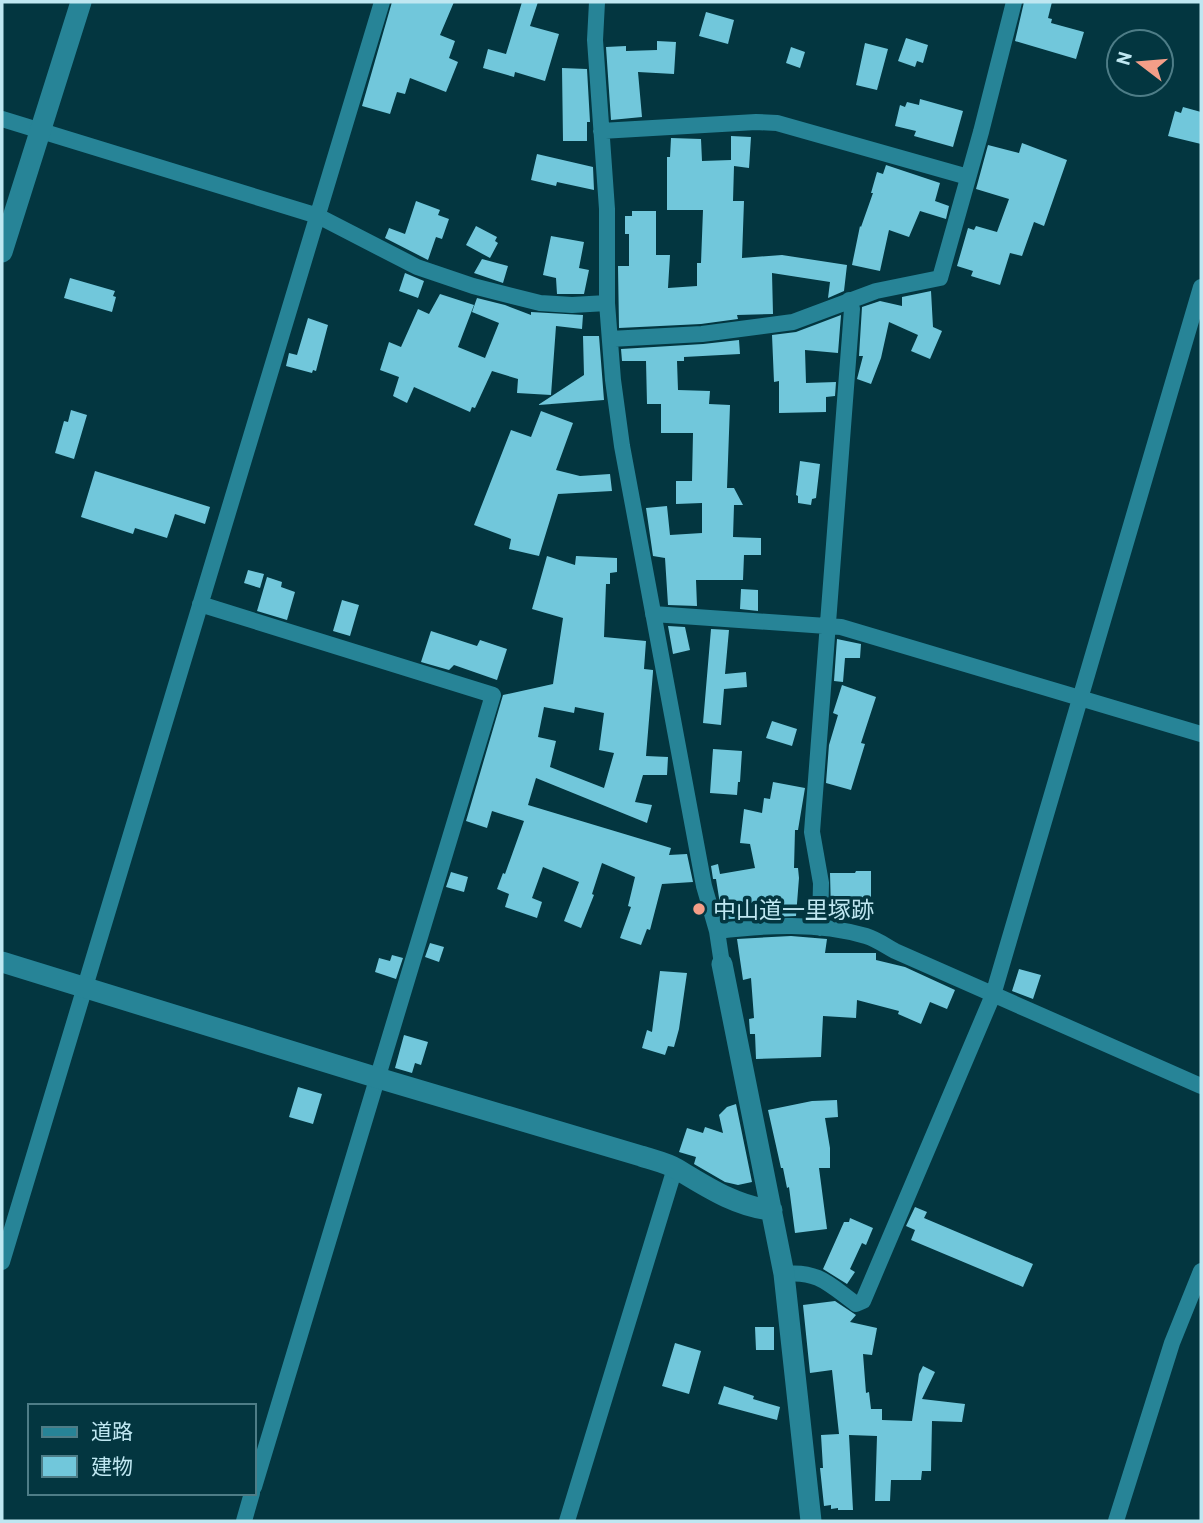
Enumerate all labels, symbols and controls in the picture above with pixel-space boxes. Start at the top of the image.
north arrow [1105,28,1175,98]
text: N [1110,49,1136,67]
place label: 中山道一里塚跡 [713,895,874,923]
marker: 中山道一里塚跡 [691,901,707,917]
legend [28,1404,256,1495]
text: 道路 [91,1418,133,1443]
text: 建物 [91,1453,133,1478]

